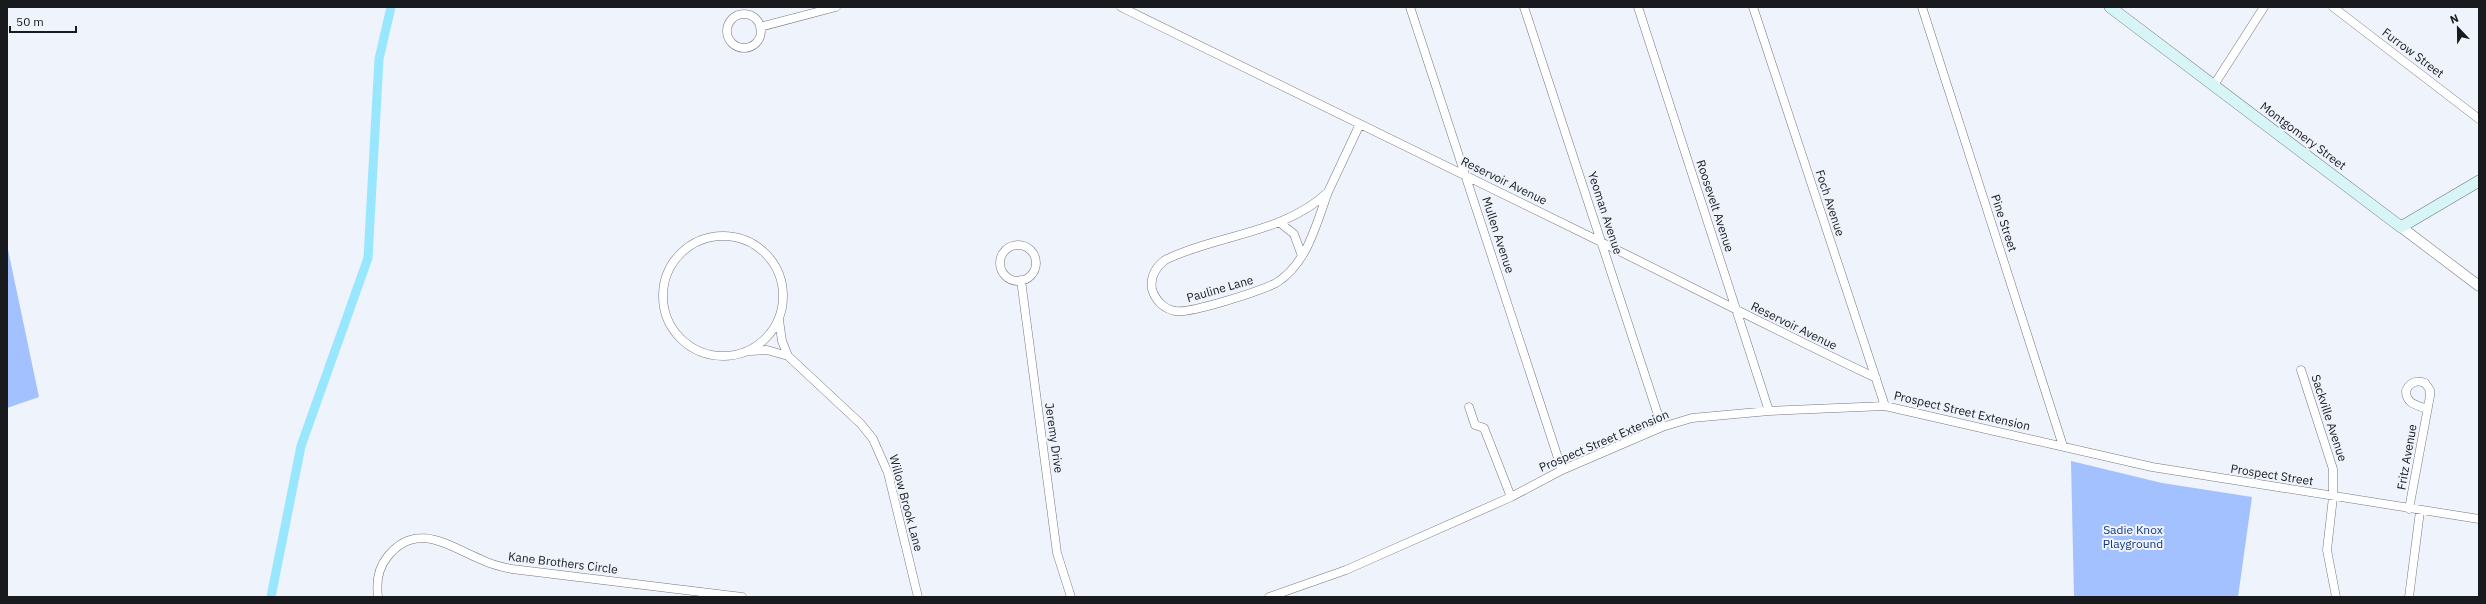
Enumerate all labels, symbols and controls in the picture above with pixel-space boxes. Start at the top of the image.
scale bar [10,8,76,34]
north arrow [2438,8,2478,48]
text: N [2448,11,2461,27]
text: 50 m [16,14,44,29]
street label: Furrow Street [2379,24,2447,81]
street label: Montgomery Street [2257,98,2349,173]
street label: Reservoir Avenue [1459,153,1550,208]
street label: Roosevelt Avenue [1694,158,1738,254]
street label: Foch Avenue [1813,168,1848,238]
street label: Yeoman Avenue [1585,169,1626,257]
street label: Pine Street [1988,192,2021,253]
street label: Mullen Avenue [1479,195,1518,275]
street label: Pauline Lane [1185,272,1255,305]
street label: Reservoir Avenue [1749,298,1840,353]
street label: Sackville Avenue [2308,373,2351,464]
street label: Prospect Street Extension [1892,388,2032,434]
street label: Jeremy Drive [1042,402,1067,474]
street label: Prospect Street Extension [1537,406,1671,475]
street label: Fritz Avenue [2393,422,2420,491]
street label: Willow Brook Lane [886,453,927,553]
street label: Prospect Street [2230,461,2315,488]
park label: Sadie Knox Playground [2103,522,2163,551]
street label: Kane Brothers Circle [507,548,619,577]

